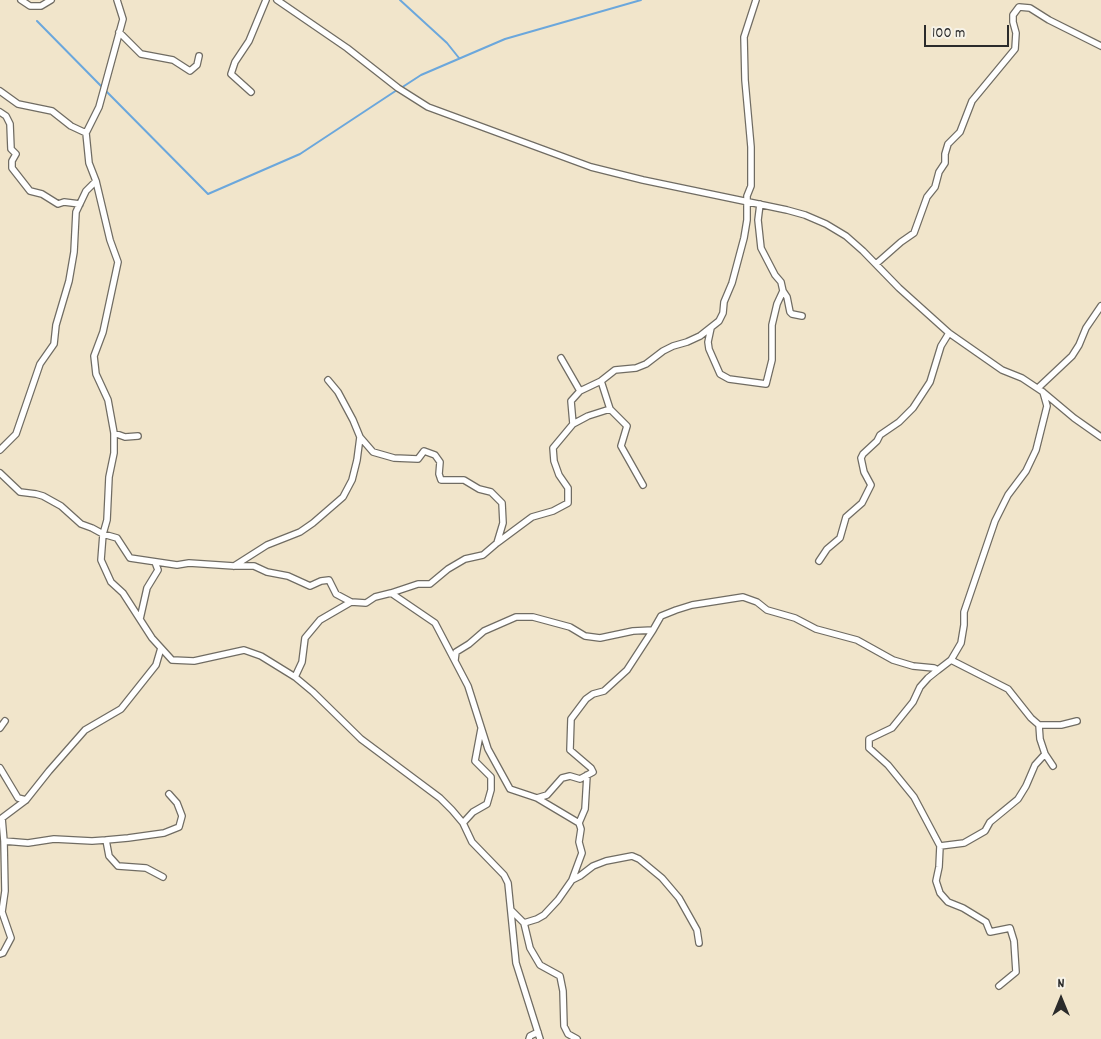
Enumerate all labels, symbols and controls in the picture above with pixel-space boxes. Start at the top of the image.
scale bar [926,15,1011,47]
text: 100 m [932,23,965,45]
north arrow [1036,974,1086,1024]
text: N [1058,974,1064,994]

